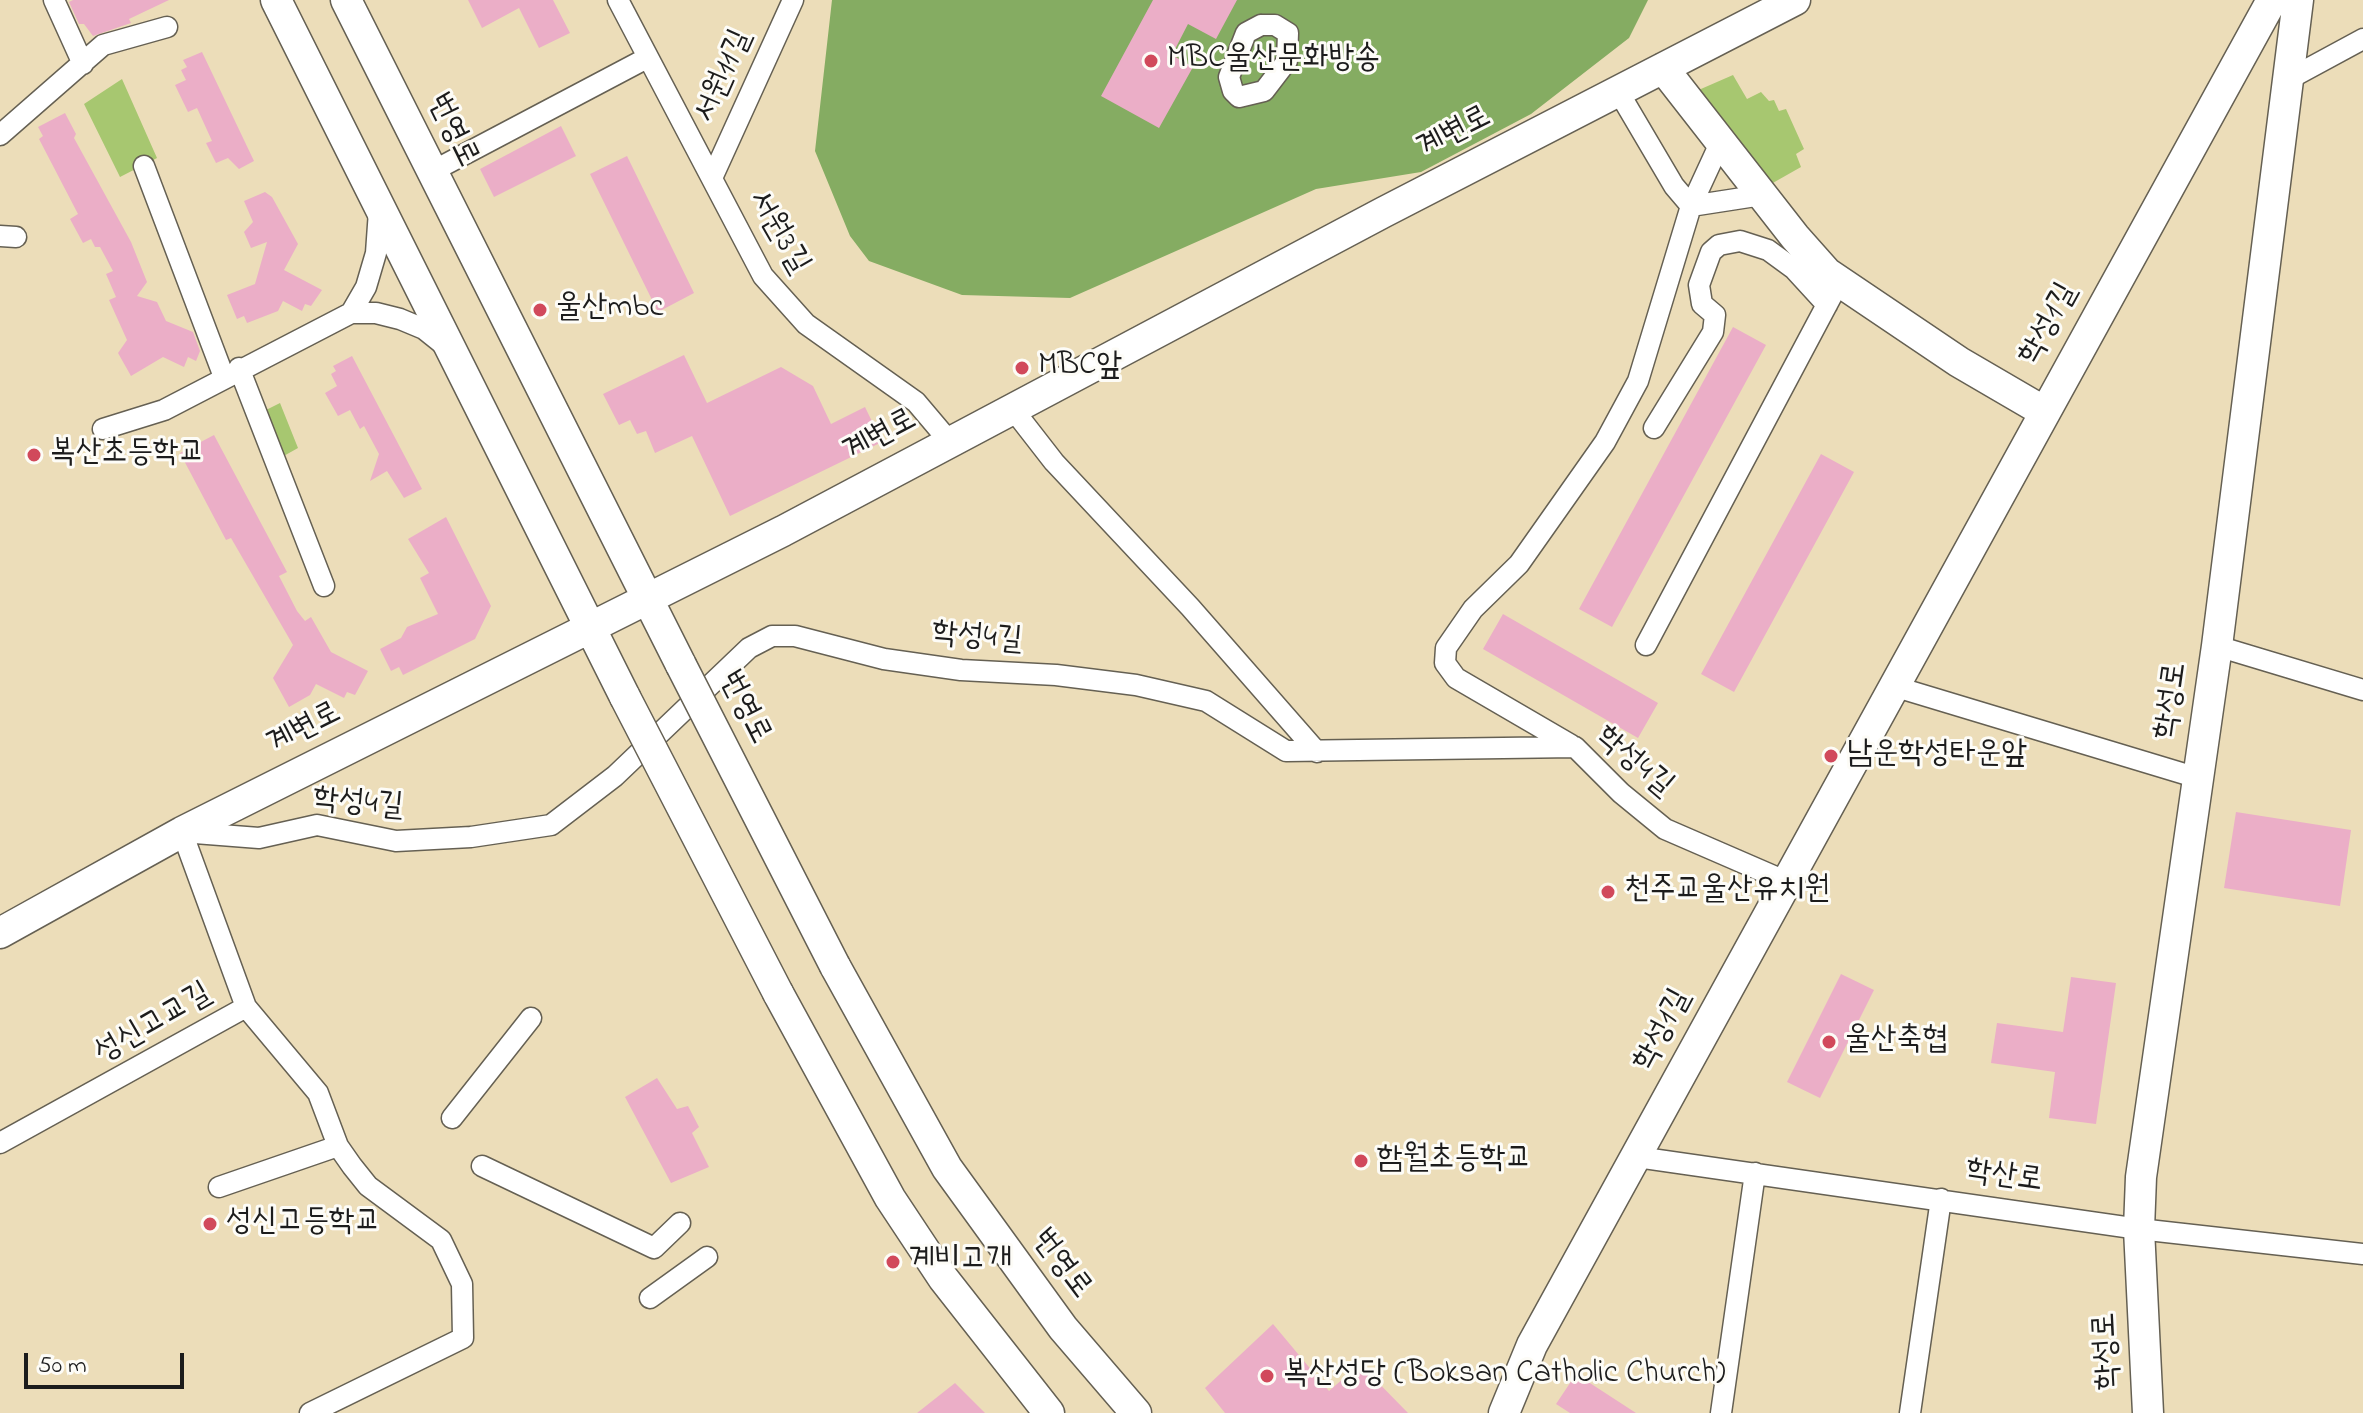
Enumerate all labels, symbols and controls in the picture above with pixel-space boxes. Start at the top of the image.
street label: 서원11길 [688,25,762,129]
place label: MBC울산문화방송 [1167,42,1380,80]
marker: MBC울산문화방송 [1142,52,1160,70]
street label: 번영로 [417,88,485,174]
street label: 계변로 [1412,99,1498,169]
street label: 서원3길 [738,184,816,282]
street label: 학성1길 [2012,277,2088,373]
place label: 울산mbc [556,291,663,329]
marker: 울산mbc [531,301,549,319]
place label: MBC앞 [1038,349,1122,387]
marker: MBC앞 [1013,359,1031,377]
street label: 계변로 [838,402,924,472]
place label: 복산초등학교 [50,436,204,474]
marker: 복산초등학교 [25,446,43,464]
street label: 학성4길 [930,616,1024,662]
street label: 학성로 [2149,660,2197,742]
street label: 번영로 [708,665,778,751]
street label: 계변로 [262,695,348,765]
street label: 학성4길 [1586,719,1680,807]
place label: 남운학성타운앞 [1847,737,2027,775]
marker: 남운학성타운앞 [1822,747,1840,765]
street label: 학성4길 [311,782,405,828]
place label: 천주교울산유치원 [1624,873,1830,911]
marker: 천주교울산유치원 [1599,883,1617,901]
street label: 성신고교길 [89,976,219,1074]
street label: 학성1길 [1627,983,1701,1079]
place label: 울산축협 [1845,1023,1948,1061]
marker: 울산축협 [1820,1033,1838,1051]
place label: 함월초등학교 [1377,1142,1532,1180]
marker: 함월초등학교 [1352,1152,1370,1170]
street label: 학산로 [1963,1154,2045,1202]
place label: 성신고등학교 [226,1205,380,1243]
marker: 성신고등학교 [201,1215,219,1233]
street label: 번영로 [1021,1223,1099,1307]
place label: 계비고개 [909,1243,1012,1281]
marker: 계비고개 [884,1253,902,1271]
street label: 학성로 [2088,1311,2130,1391]
scale bar [28,1337,188,1387]
text: 50 m [38,1349,87,1384]
place label: 복산성당 (Boksan Catholic Church) [1283,1357,1726,1395]
marker: 복산성당 (Boksan Catholic Church) [1258,1367,1276,1385]

